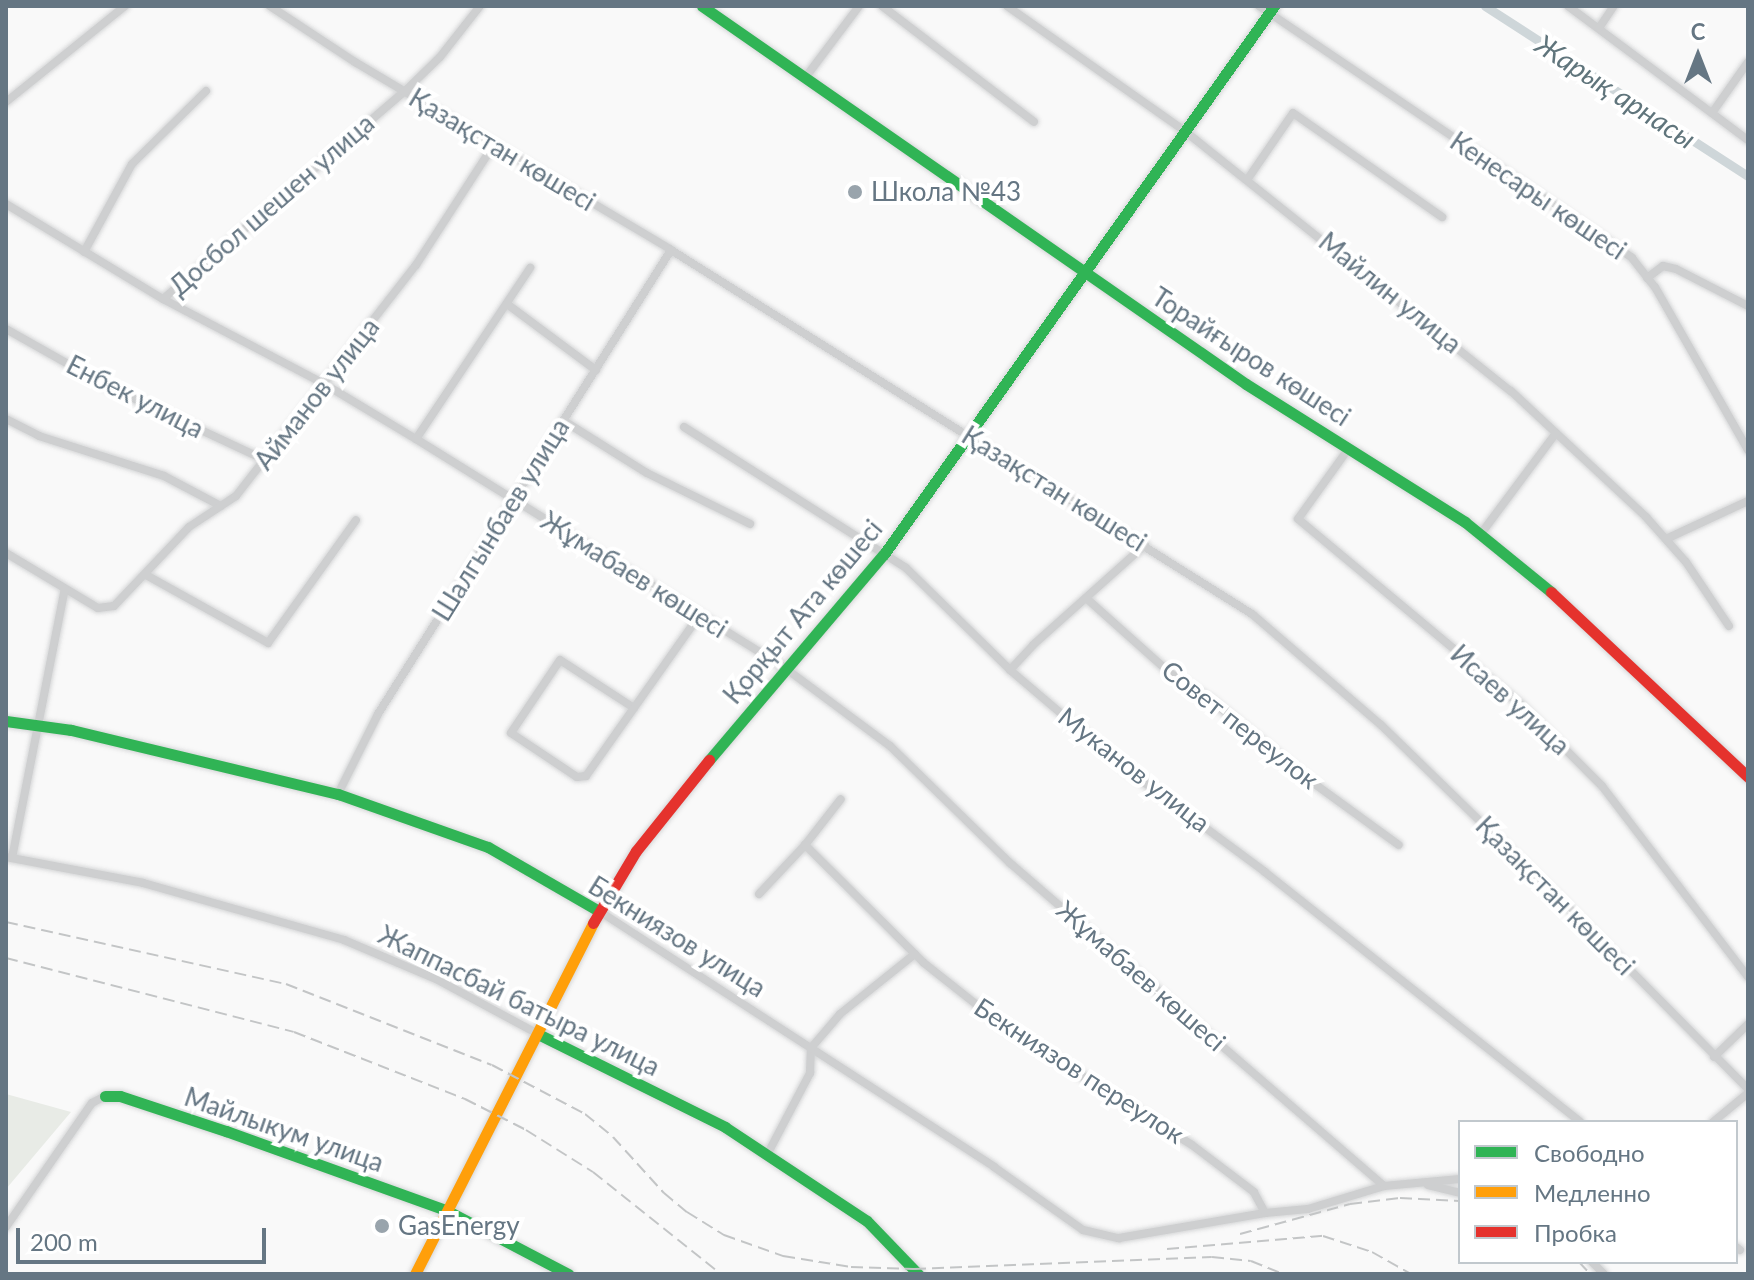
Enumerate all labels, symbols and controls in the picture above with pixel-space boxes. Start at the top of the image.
north arrow [1658,16,1738,96]
text: С [1691,18,1705,45]
water label: Жарық арнасы [1530,27,1702,155]
street label: Қазақстан көшесі [403,82,601,218]
street label: Досбол шешен улица [163,108,381,302]
street label: Кенесары көшесі [1444,126,1632,266]
place label: Школа №43 [871,176,1021,208]
marker: Школа №43 [846,183,864,201]
street label: Майлин улица [1313,226,1467,360]
street label: Торайғыров көшесі [1146,281,1356,433]
street label: Айманов улица [248,312,386,476]
street label: Енбек улица [61,349,209,445]
street label: Шалгынбаев улица [426,413,576,627]
street label: Қазақстан көшесі [956,420,1152,558]
street label: Жұмабаев көшесі [535,505,733,645]
street label: Қорқыт Ата көшесі [717,514,889,710]
street label: Исаев улица [1444,639,1576,761]
street label: Совет переулок [1156,654,1324,796]
street label: Муканов улица [1052,701,1216,839]
street label: Қазақстан көшесі [1469,810,1641,982]
street label: Бекниязов улица [583,870,771,1004]
street label: Жұмабаев көшесі [1050,894,1232,1058]
street label: Жаппасбай батыра улица [373,919,665,1083]
street label: Бекниязов переулок [968,992,1190,1150]
street label: Майлыкум улица [180,1081,388,1179]
legend [1458,1120,1738,1264]
text: Свободно [1534,1138,1645,1167]
text: Медленно [1534,1178,1651,1207]
place label: GasEnergy [398,1210,520,1242]
scale bar [20,1212,270,1262]
marker: GasEnergy [373,1217,391,1235]
text: Пробка [1534,1218,1617,1247]
text: 200 m [30,1227,98,1256]

